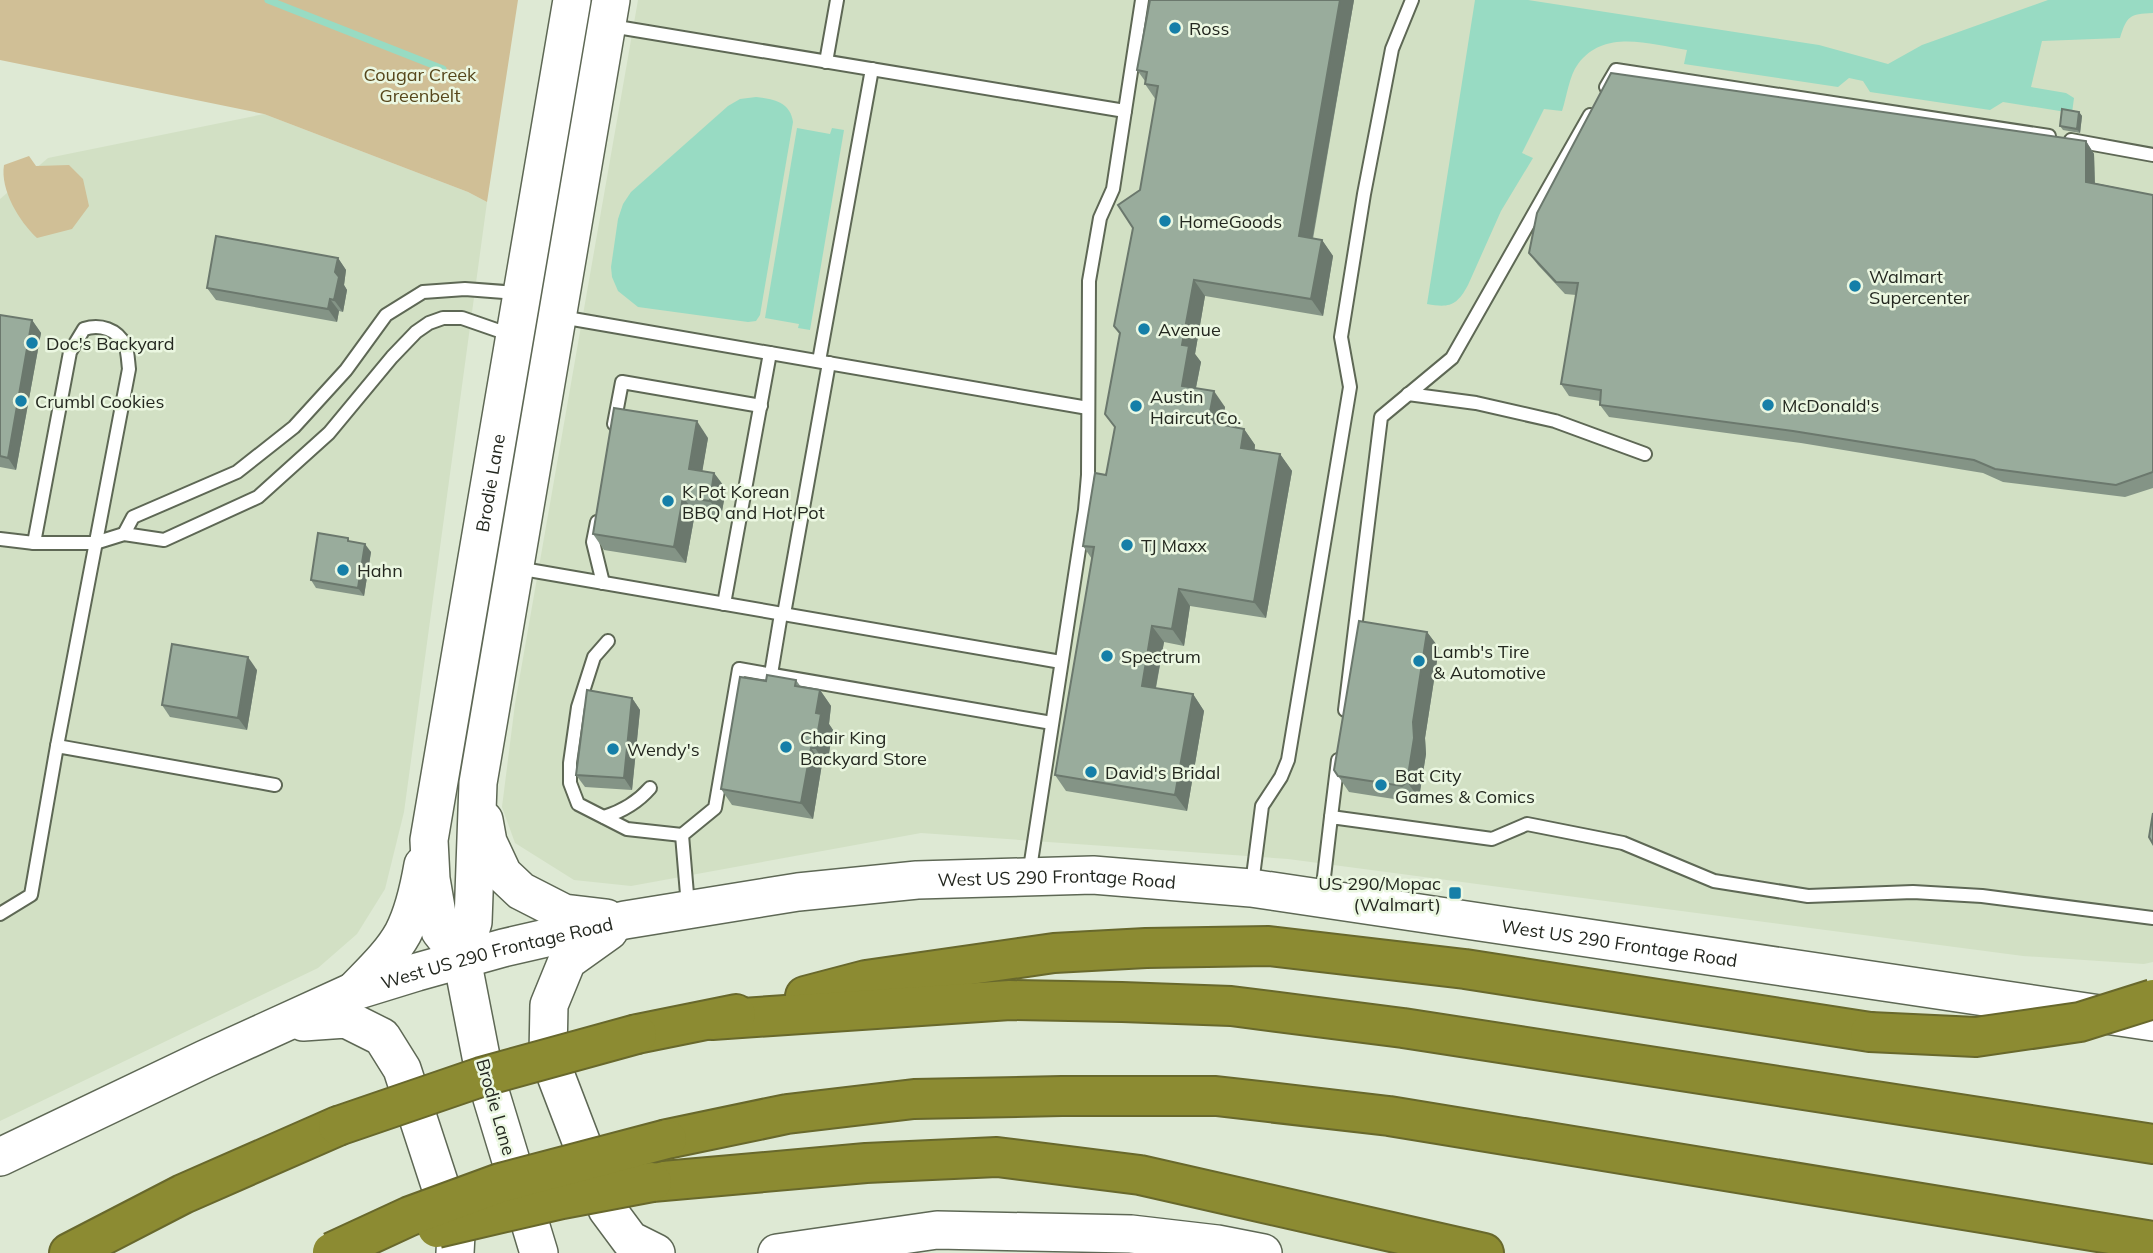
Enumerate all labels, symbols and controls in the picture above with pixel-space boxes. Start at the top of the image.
place label: Ross [1189,17,1229,40]
marker: Ross [1167,20,1183,36]
park label: Cougar Creek Greenbelt [364,63,477,107]
place label: HomeGoods [1179,210,1282,233]
marker: HomeGoods [1157,213,1173,229]
place label: Walmart Supercenter [1869,265,1970,309]
marker: Walmart Supercenter [1847,278,1863,294]
place label: Avenue [1158,318,1221,341]
marker: Avenue [1136,321,1152,337]
place label: Doc's Backyard [46,332,175,355]
marker: Doc's Backyard [24,335,40,351]
place label: Austin Haircut Co. [1150,385,1241,429]
place label: Crumbl Cookies [35,390,164,413]
marker: Crumbl Cookies [13,393,29,409]
place label: McDonald's [1782,394,1879,417]
marker: McDonald's [1760,397,1776,413]
marker: Austin Haircut Co. [1128,398,1144,414]
street label: Brodie Lane [470,432,509,534]
place label: K Pot Korean BBQ and Hot Pot [682,480,825,524]
marker: K Pot Korean BBQ and Hot Pot [660,493,676,509]
place label: TJ Maxx [1141,534,1207,557]
marker: TJ Maxx [1119,537,1135,553]
place label: Hahn [357,559,403,582]
marker: Hahn [335,562,351,578]
place label: Lamb's Tire & Automotive [1433,640,1546,684]
place label: Spectrum [1121,645,1201,668]
marker: Spectrum [1099,648,1115,664]
marker: Lamb's Tire & Automotive [1411,653,1427,669]
place label: Chair King Backyard Store [800,726,927,770]
place label: Wendy's [627,738,700,761]
marker: Chair King Backyard Store [778,739,794,755]
marker: Wendy's [605,741,621,757]
place label: David's Bridal [1105,761,1220,784]
marker: David's Bridal [1083,764,1099,780]
place label: Bat City Games & Comics [1395,764,1535,808]
marker: Bat City Games & Comics [1373,777,1389,793]
street label: West US 290 Frontage Road [937,863,1177,893]
place label: US 290/Mopac (Walmart) [1318,872,1441,916]
marker: US 290/Mopac (Walmart) [1447,885,1463,901]
street label: West US 290 Frontage Road [378,912,615,994]
street label: West US 290 Frontage Road [1500,914,1739,972]
street label: Brodie Lane [471,1056,521,1158]

